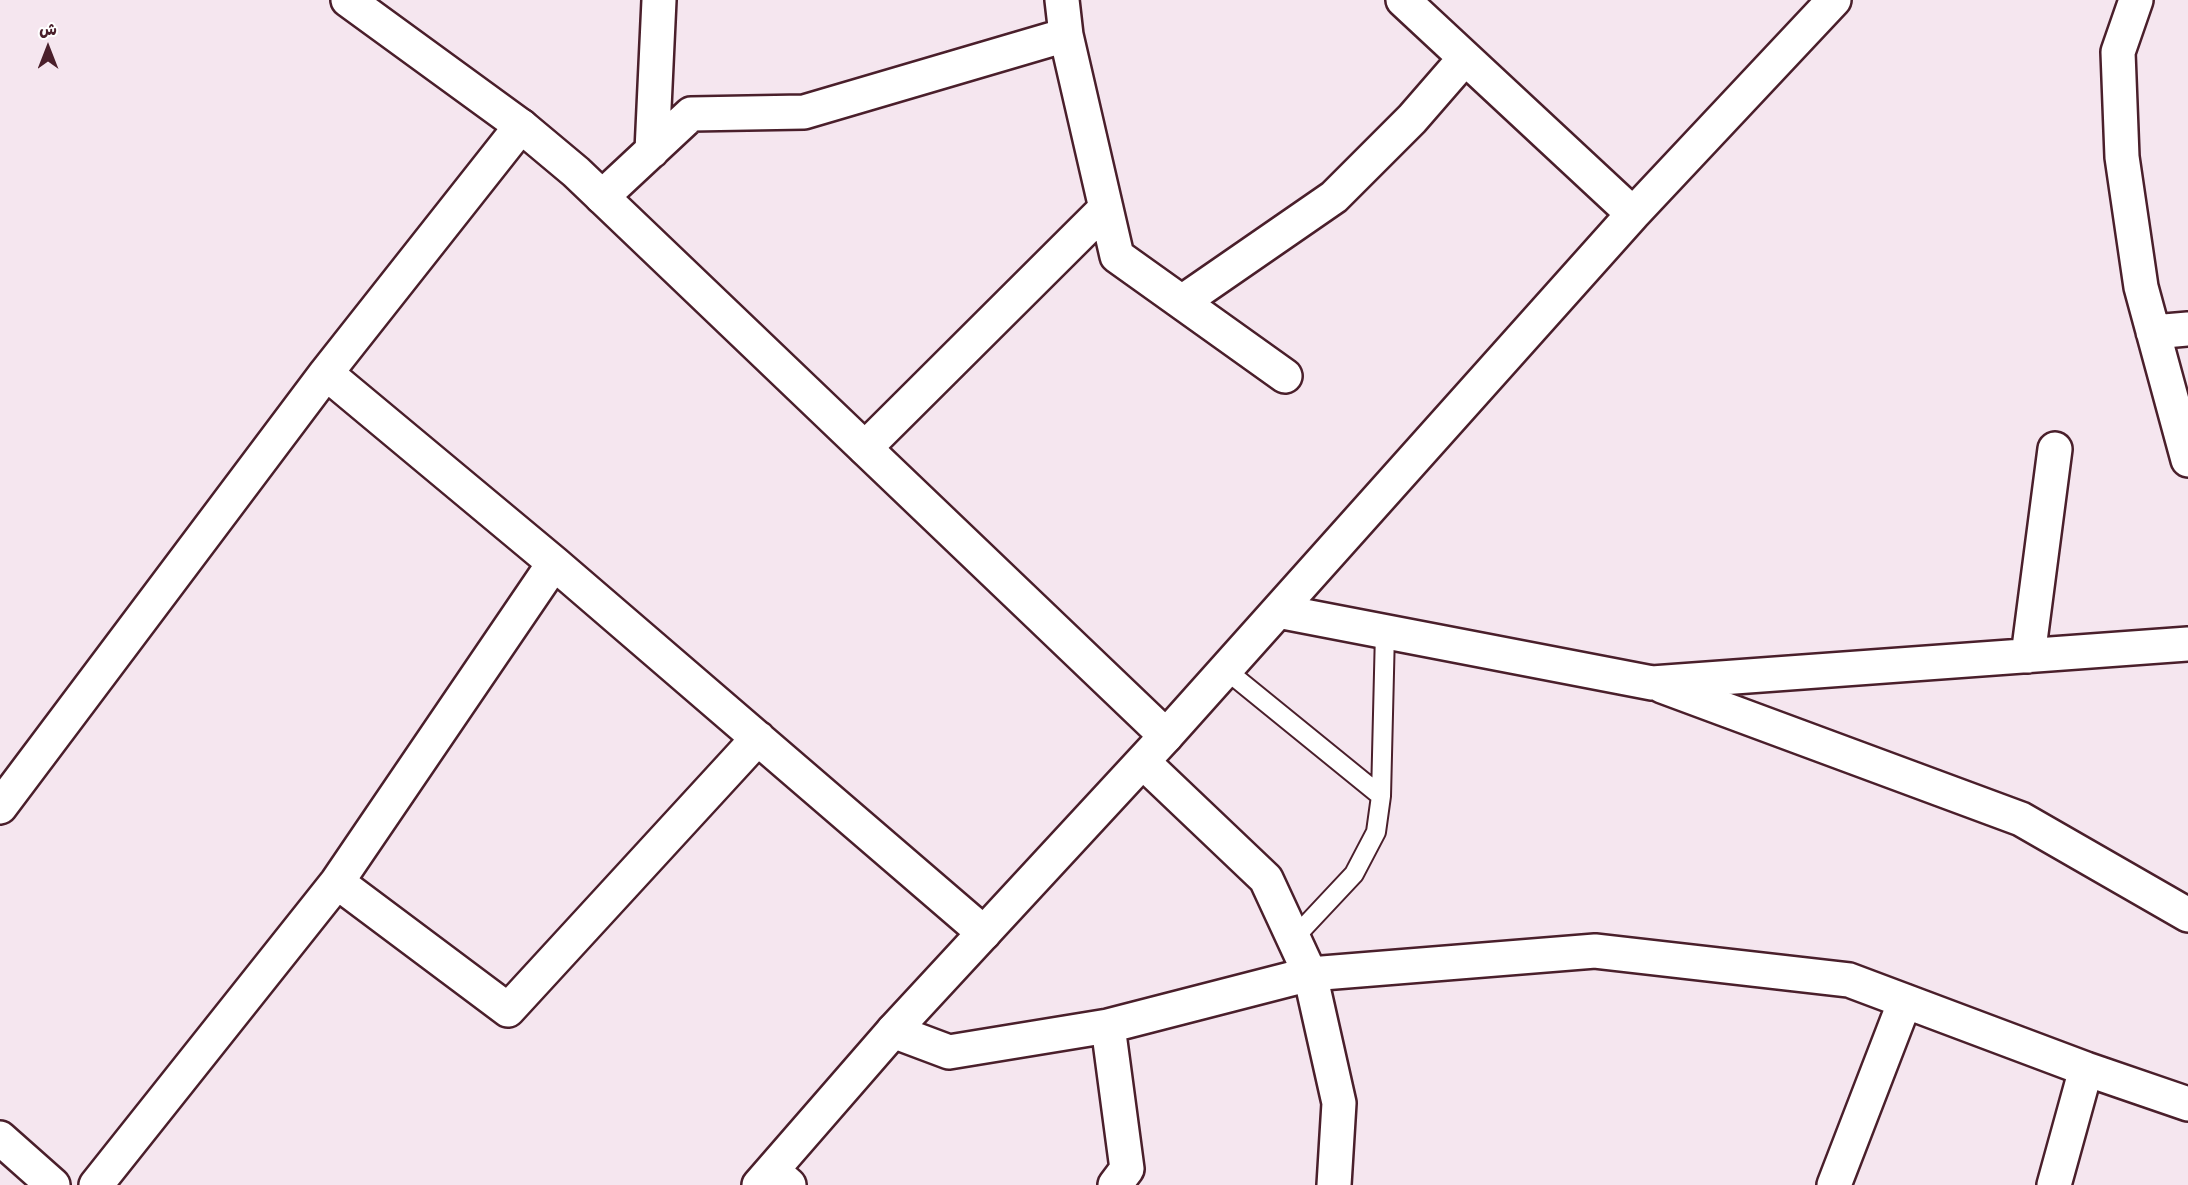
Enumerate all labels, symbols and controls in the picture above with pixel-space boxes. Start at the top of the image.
north arrow [18,18,78,78]
text: ش [39,20,57,39]

